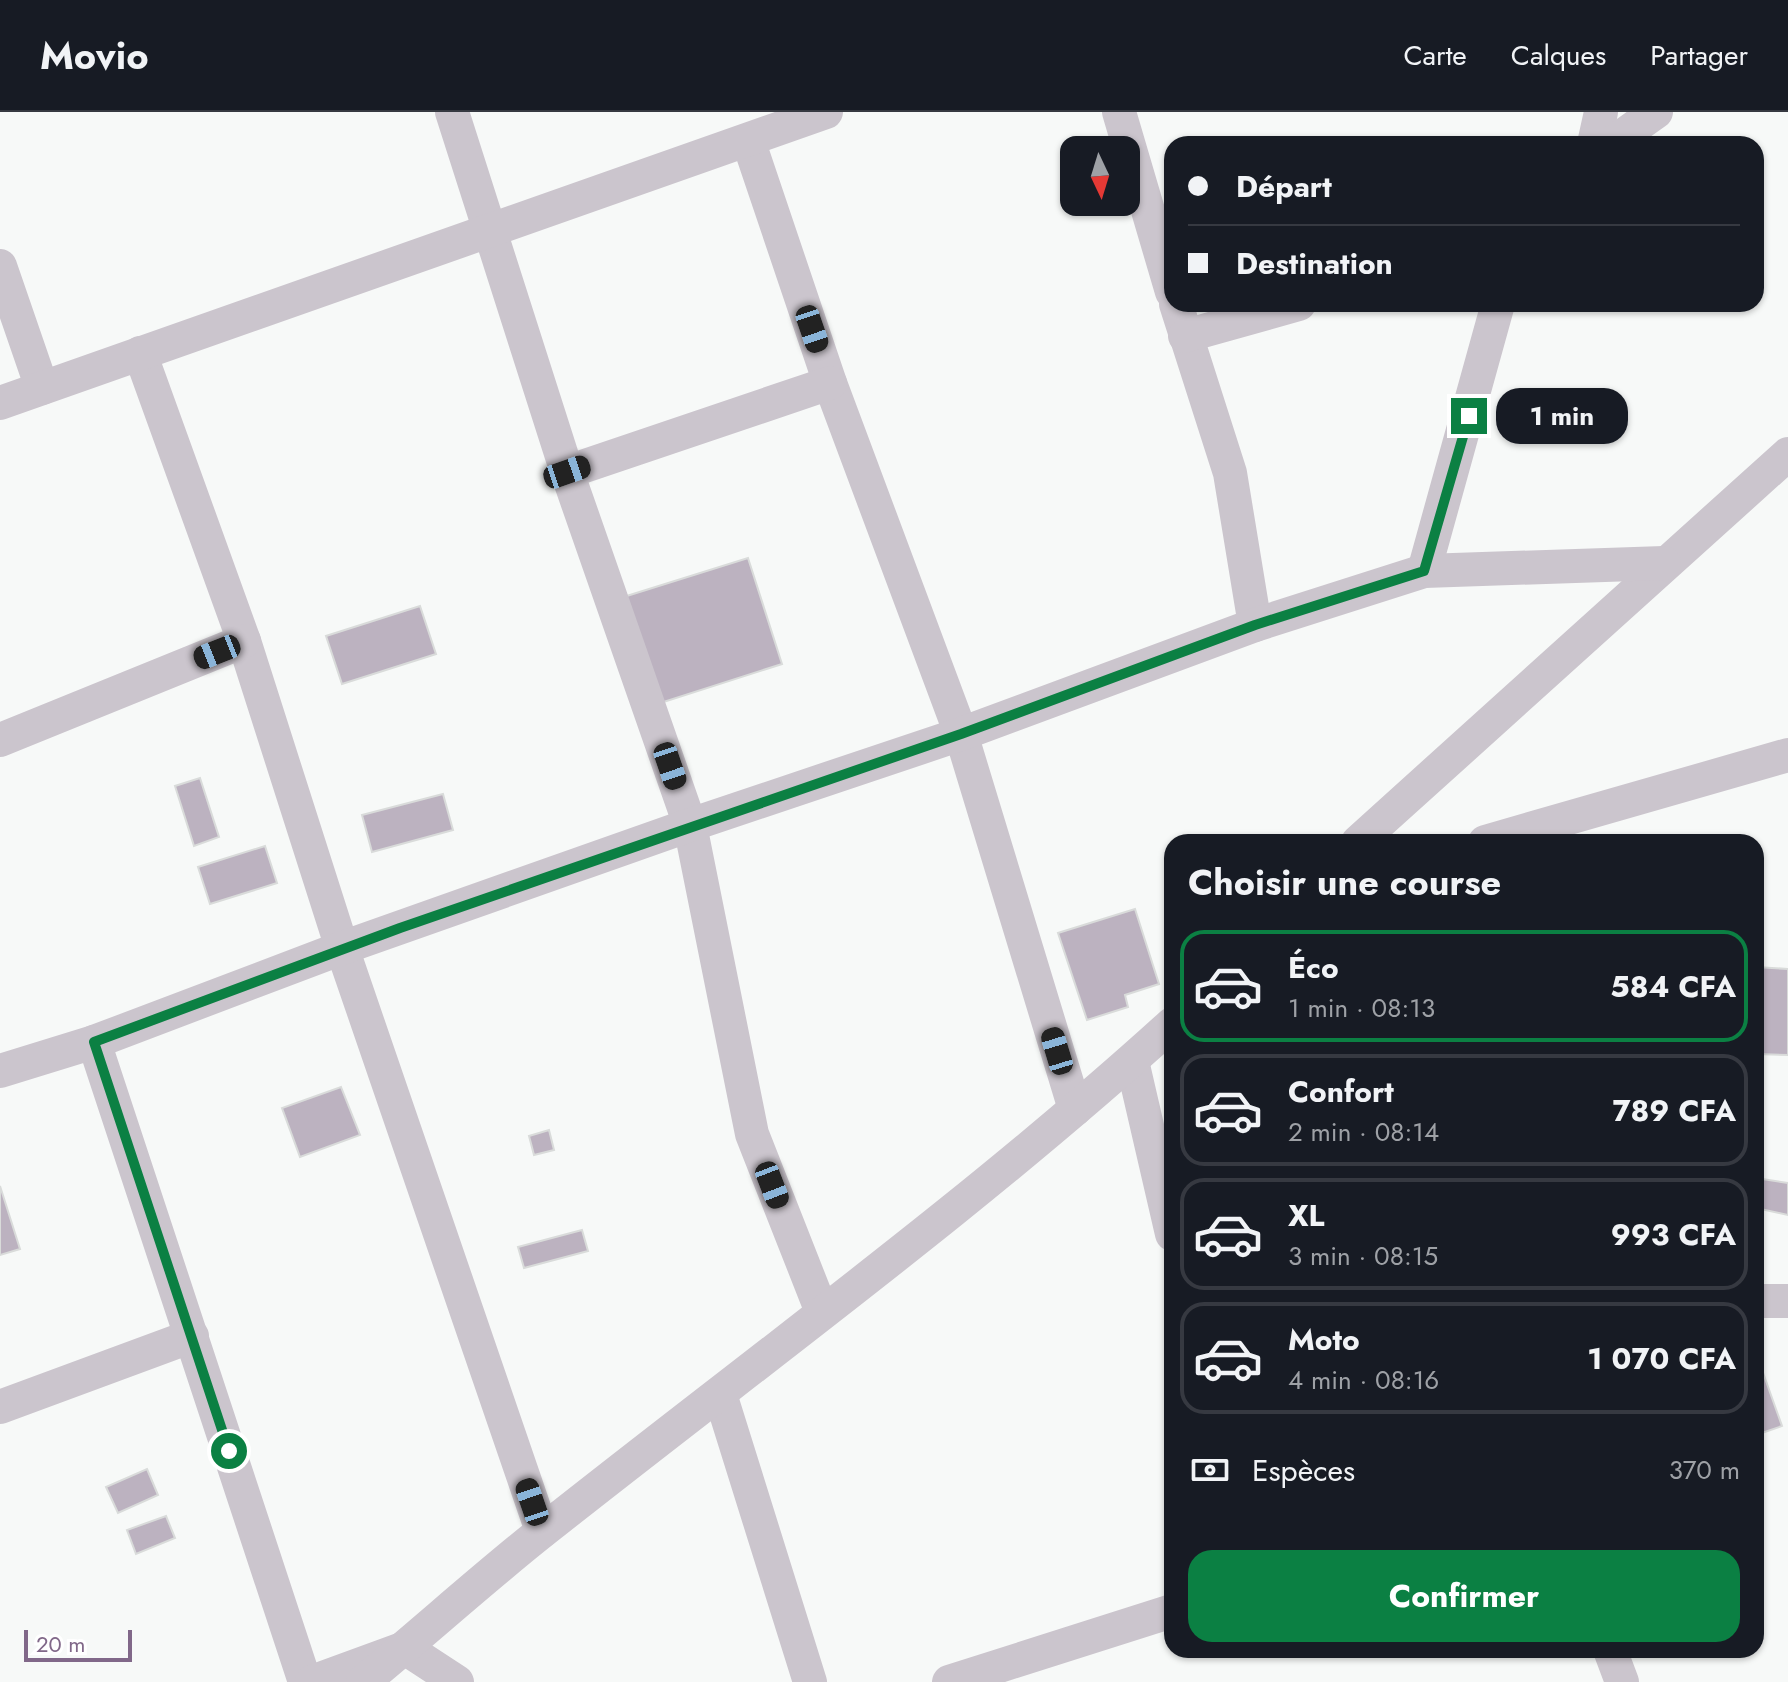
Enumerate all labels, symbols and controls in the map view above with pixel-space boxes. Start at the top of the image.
text: Movio [40,28,149,83]
text: Carte [1403,35,1467,76]
text: Calques [1511,35,1606,76]
text: Partager [1650,35,1748,76]
north arrow [1060,136,1140,216]
map controls [1060,136,1140,216]
text: Départ [1236,165,1332,208]
text: Destination [1236,242,1393,285]
car [793,302,831,356]
callout: 1 min [1497,388,1629,444]
text: 1 min [1530,397,1594,435]
route end [1451,398,1487,434]
car [540,453,594,491]
car [190,632,244,672]
car [651,739,689,793]
text: Choisir une course [1188,856,1501,908]
text: Éco [1288,946,1339,989]
icon: car [1192,950,1264,1022]
text: 584 CFA [1610,965,1736,1008]
text: 1 min · 08:13 [1288,989,1435,1027]
car [1039,1025,1075,1077]
text: Confort [1288,1070,1394,1113]
icon: car [1192,1074,1264,1146]
text: 789 CFA [1612,1089,1736,1132]
text: 2 min · 08:14 [1288,1113,1439,1151]
car [752,1158,792,1212]
text: XL [1288,1194,1324,1237]
icon: car [1192,1198,1264,1270]
text: 993 CFA [1611,1213,1736,1256]
text: 3 min · 08:15 [1288,1237,1438,1275]
text: Moto [1288,1318,1360,1361]
icon: car [1192,1322,1264,1394]
text: 1 070 CFA [1587,1337,1736,1380]
text: 4 min · 08:16 [1288,1361,1439,1399]
route start [211,1433,247,1469]
icon: cash [1188,1448,1232,1492]
text: Espèces [1252,1449,1355,1492]
text: 370 m [1669,1451,1740,1489]
car [513,1475,551,1529]
button: Confirmer [1188,1550,1740,1642]
scale bar [24,1626,132,1662]
text: 20 m [36,1628,85,1660]

